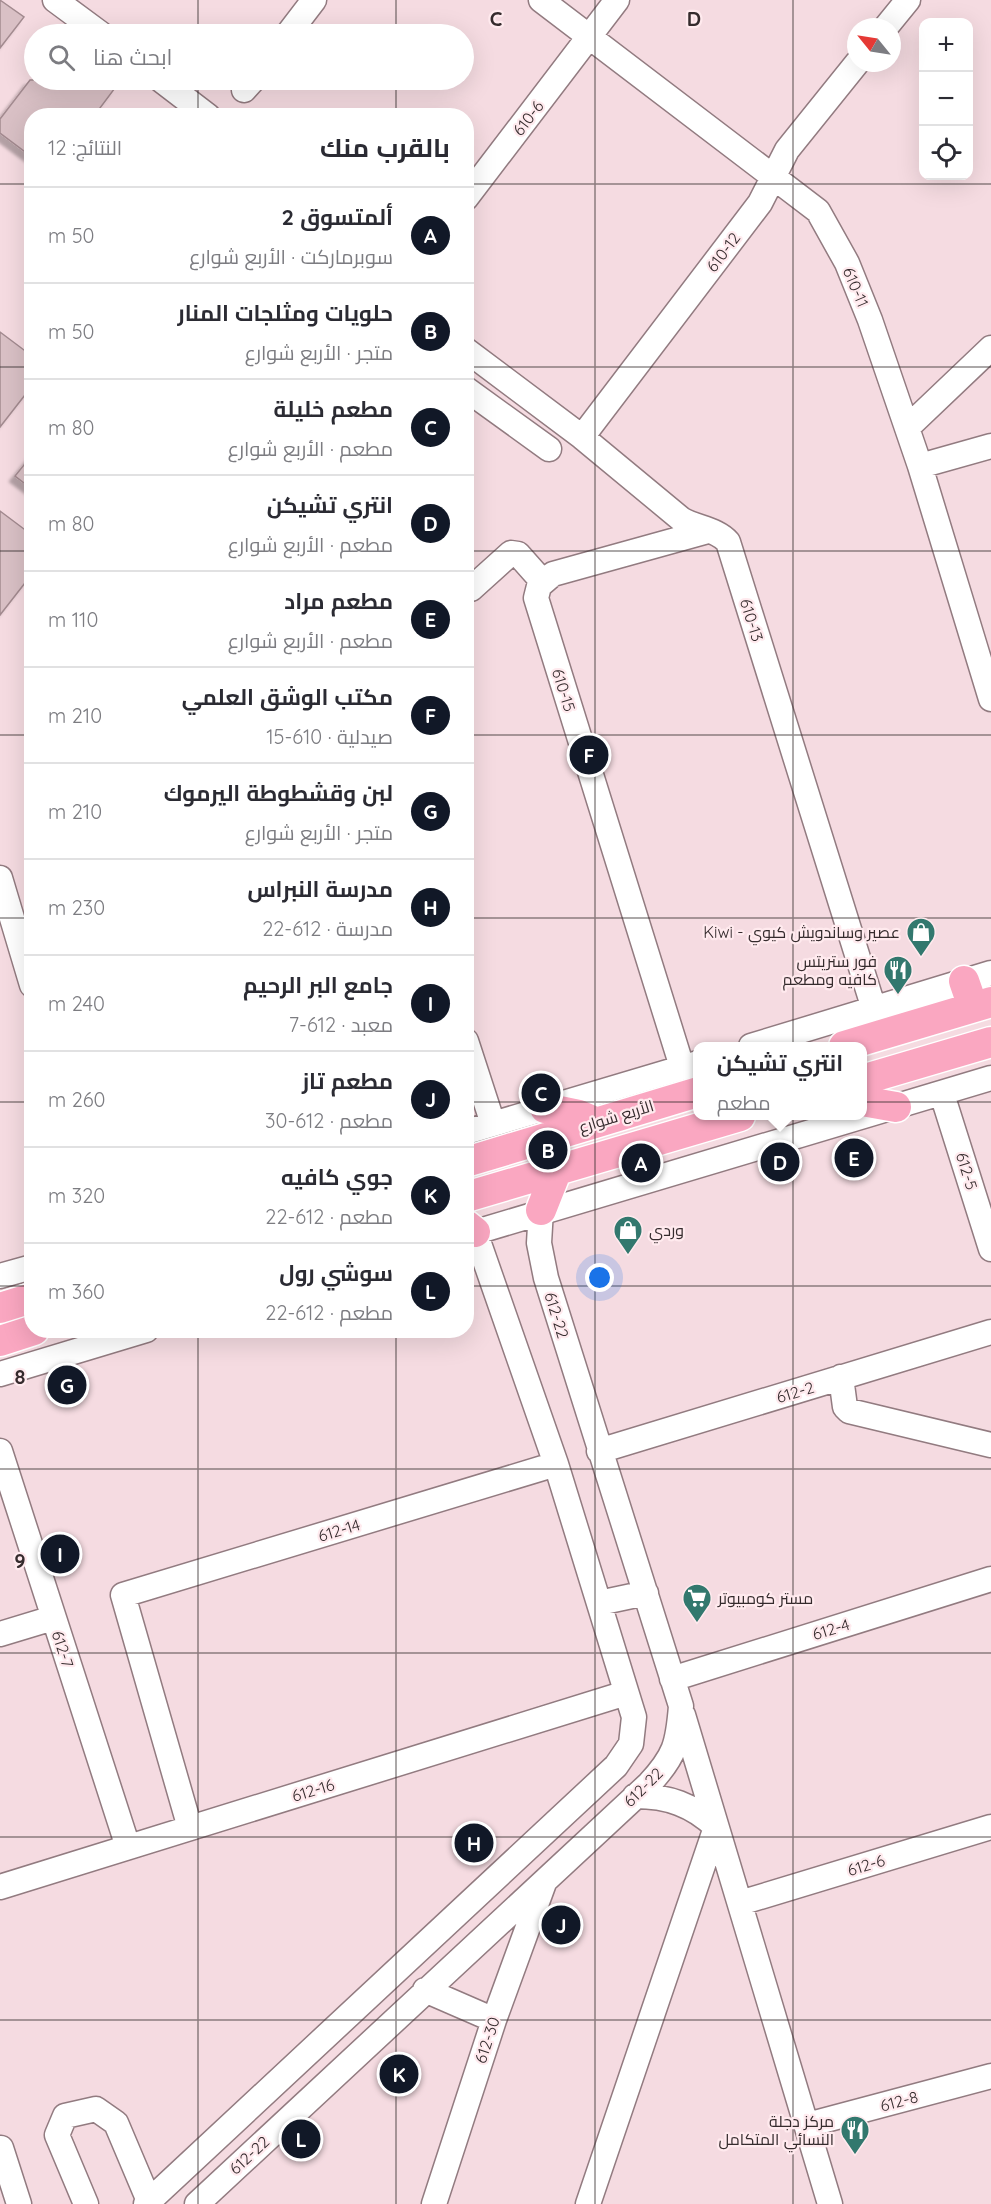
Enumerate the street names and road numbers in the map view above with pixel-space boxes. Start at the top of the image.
street label: 610-6 [508,96,548,140]
street label: 610-12 [702,228,744,276]
street label: 610-11 [839,264,873,310]
street label: 610-13 [736,596,768,644]
street label: 610-15 [548,666,580,714]
street label: الأربع شوارع [576,1095,657,1139]
street label: 612-5 [952,1150,982,1192]
street label: 612-22 [541,1289,574,1341]
street label: 612-2 [774,1377,816,1407]
street label: 612-14 [316,1514,362,1546]
street label: 612-4 [810,1614,852,1644]
street label: 612-7 [48,1628,78,1670]
street label: 612-22 [619,1763,667,1811]
street label: 612-16 [289,1774,337,1806]
street label: 612-6 [845,1850,888,1880]
street label: 612-30 [470,2014,504,2066]
street label: 612-8 [878,2086,920,2116]
street label: 612-22 [225,2131,273,2178]

